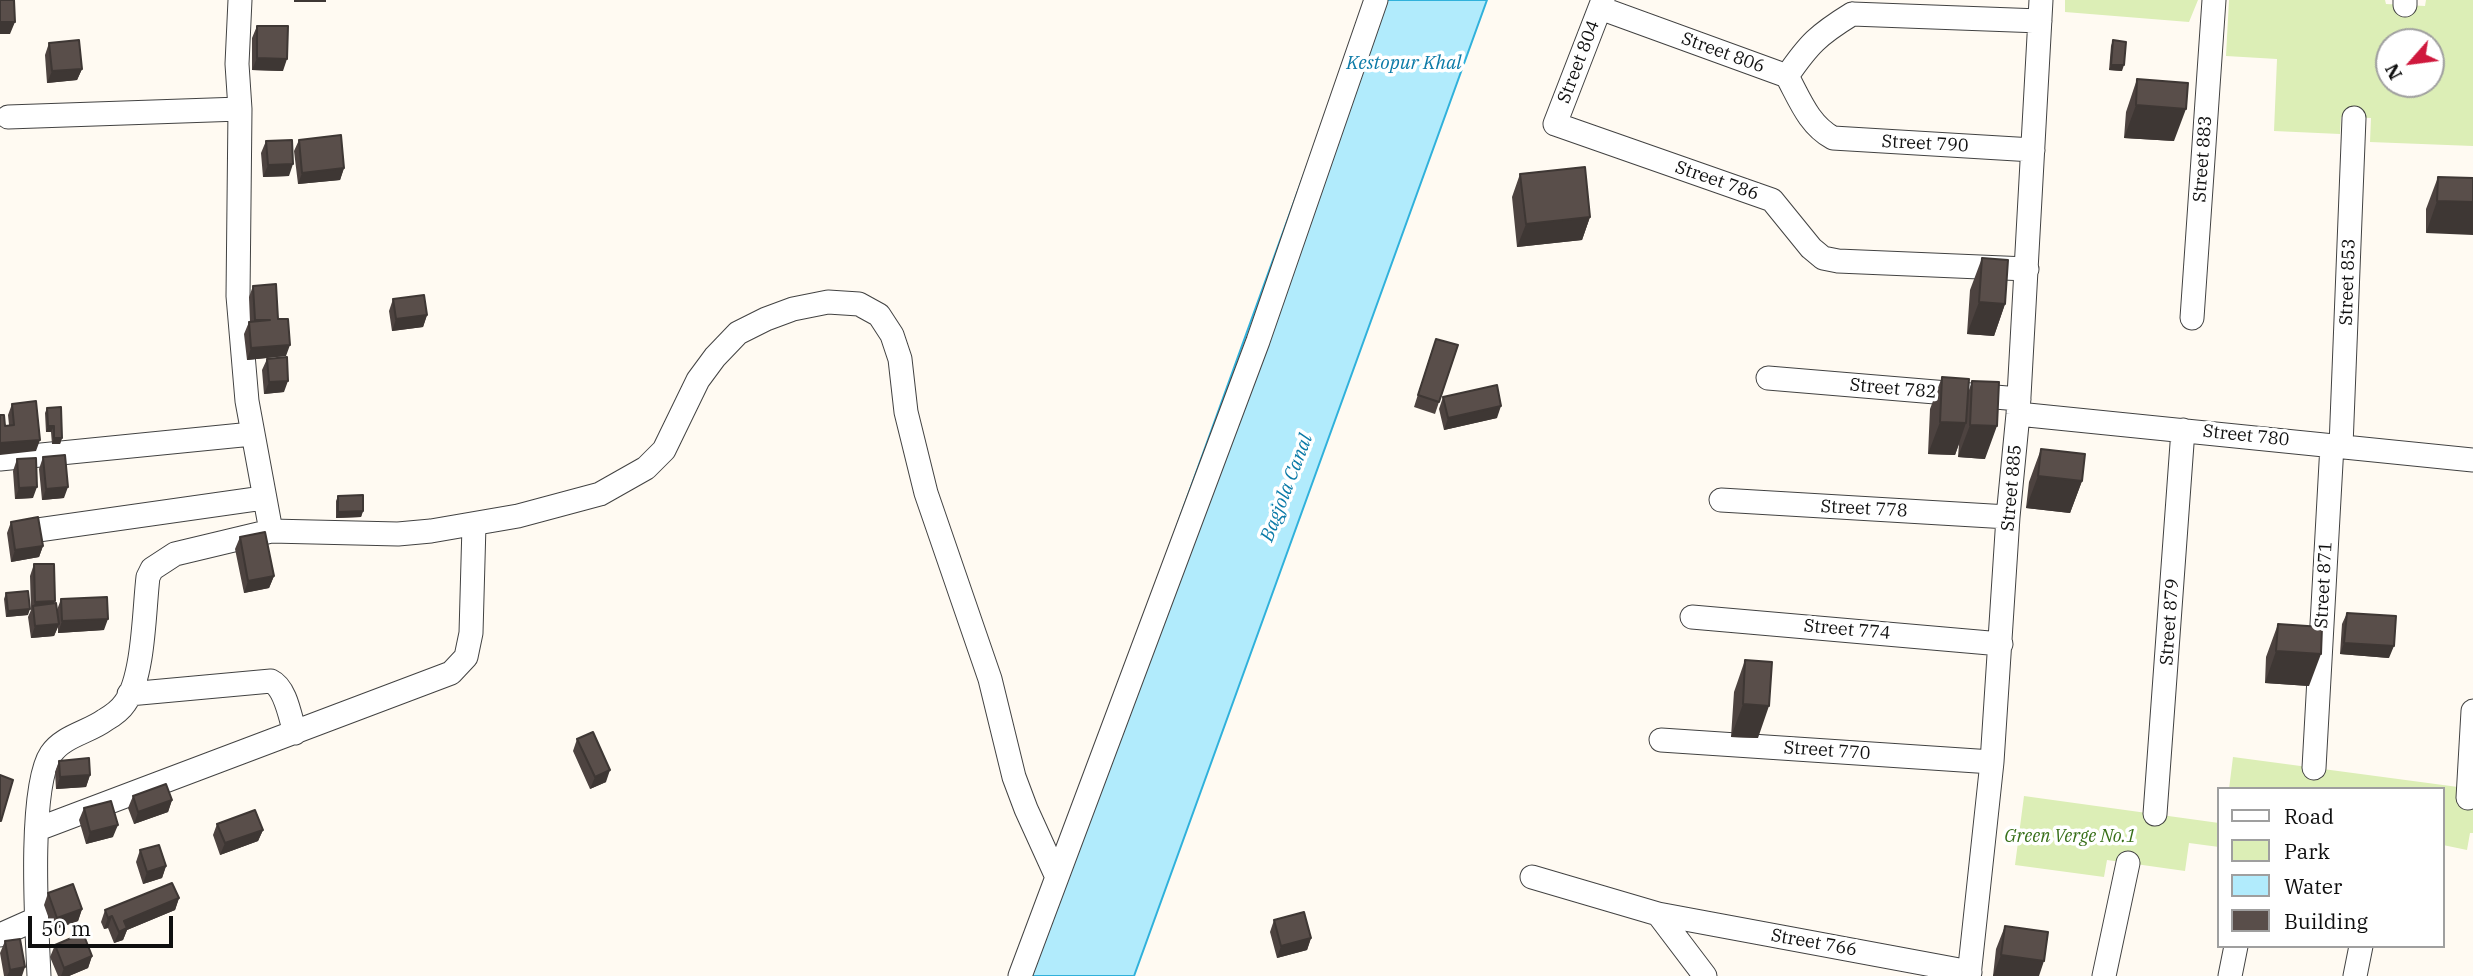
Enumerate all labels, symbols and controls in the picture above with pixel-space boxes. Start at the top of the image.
street label: Street 804 [1553,17,1605,107]
street label: Street 806 [1678,28,1768,78]
north arrow [2375,28,2445,98]
water label: Kestopur Khal [1346,53,1462,75]
text: N [2379,60,2407,84]
street label: Street 883 [2189,115,2217,203]
street label: Street 790 [1881,131,1969,157]
street label: Street 786 [1672,157,1762,205]
street label: Street 853 [2336,238,2360,326]
street label: Street 782 [1849,374,1937,404]
street label: Street 780 [2202,421,2290,451]
water label: Bagjola Canal [1256,431,1318,545]
street label: Street 885 [1997,444,2027,532]
street label: Street 778 [1820,496,1908,522]
street label: Street 871 [2311,541,2337,629]
street label: Street 879 [2156,578,2184,666]
street label: Street 774 [1803,615,1891,645]
street label: Street 770 [1783,737,1871,765]
legend [2218,787,2445,948]
text: Road [2284,802,2334,830]
park label: Green Verge No.1 [2004,826,2136,848]
text: Park [2284,837,2330,865]
text: Water [2284,872,2342,900]
scale bar [32,902,177,946]
text: Building [2284,907,2368,935]
text: 50 m [41,914,91,942]
street label: Street 766 [1769,925,1859,961]

